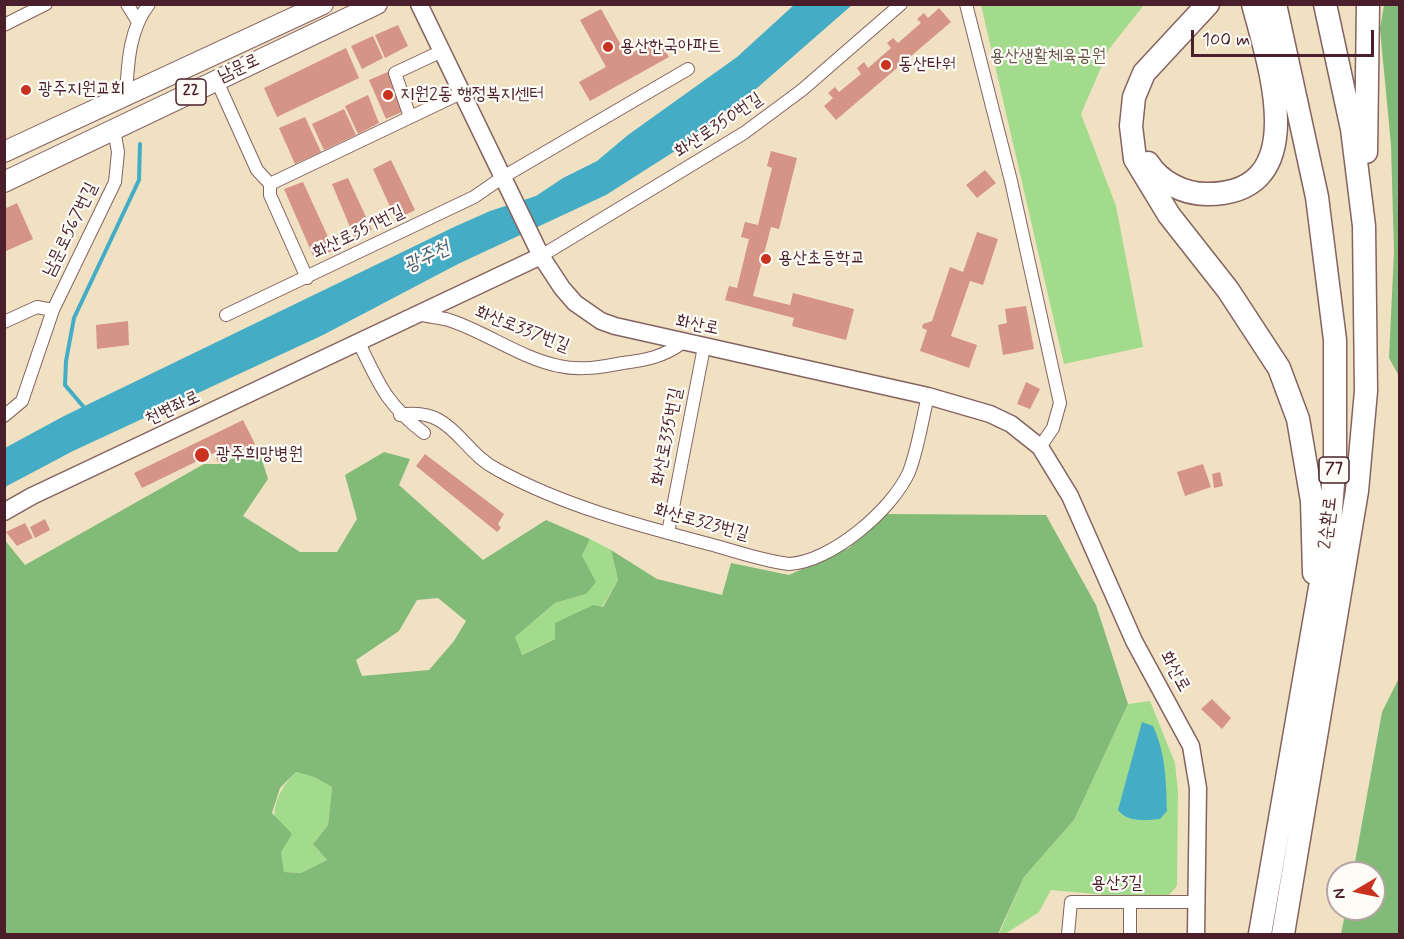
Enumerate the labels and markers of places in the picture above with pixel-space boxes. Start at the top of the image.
place label: 용산한국아파트 [620,36,721,58]
marker: 용산한국아파트 [601,40,615,54]
place label: 동산타워 [898,54,956,76]
marker: 동산타워 [879,58,893,72]
place label: 광주지원교회 [38,79,125,101]
marker: 광주지원교회 [19,83,33,97]
place label: 지원2동 행정복지센터 [400,84,544,106]
marker: 지원2동 행정복지센터 [381,88,395,102]
place label: 용산초등학교 [778,248,865,270]
marker: 용산초등학교 [759,252,773,266]
place label: 광주희망병원 [216,444,303,466]
marker: 광주희망병원 [193,446,211,464]

